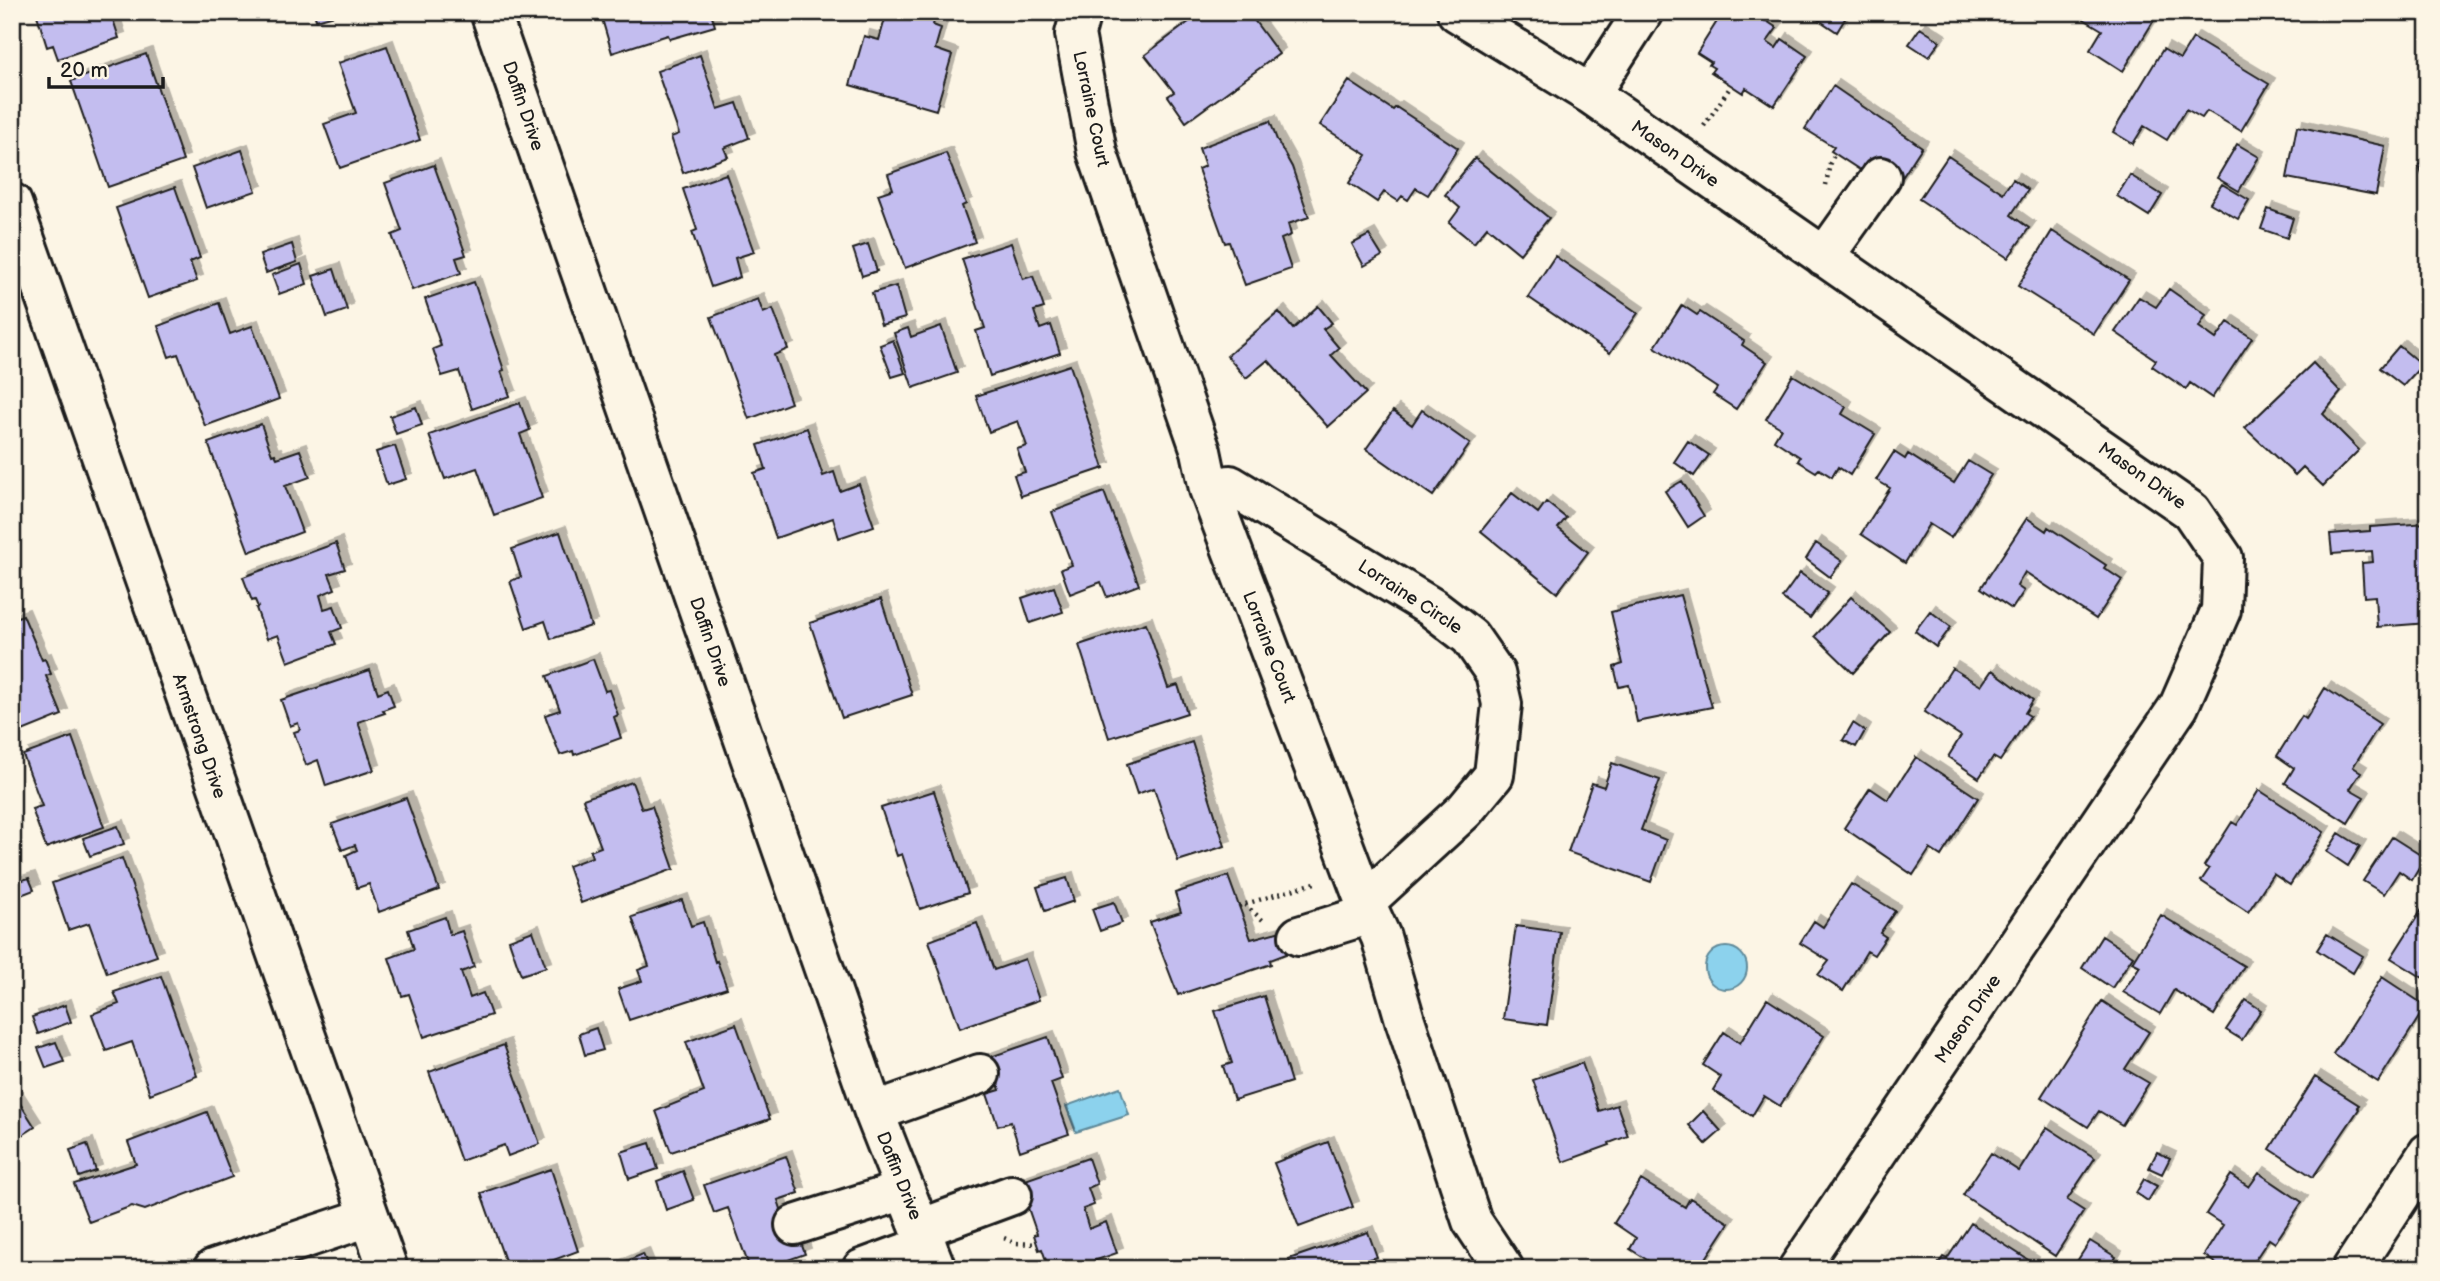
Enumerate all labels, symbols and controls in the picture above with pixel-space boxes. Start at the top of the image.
scale bar [49,46,163,90]
street label: Lorraine Court [1068,49,1114,169]
text: 20 m [60,58,108,83]
street label: Daffin Drive [498,59,548,154]
street label: Mason Drive [1627,116,1723,192]
street label: Mason Drive [2094,438,2190,514]
street label: Lorraine Circle [1354,556,1466,639]
street label: Lorraine Court [1238,588,1300,706]
street label: Daffin Drive [685,595,735,690]
street label: Armstrong Drive [168,671,230,802]
street label: Mason Drive [1931,971,2005,1067]
street label: Daffin Drive [872,1129,926,1223]

